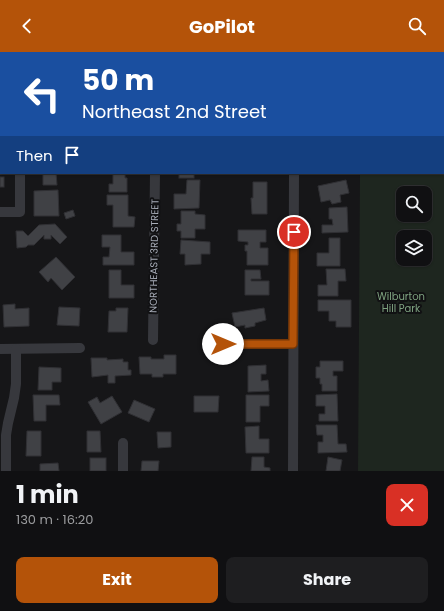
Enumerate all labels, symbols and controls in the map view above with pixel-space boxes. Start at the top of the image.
text: GoPilot [189,14,255,39]
icon: back [16,15,38,37]
icon: search [406,15,428,37]
text: 50 m [82,61,154,100]
icon: left [16,68,68,120]
text: Northeast 2nd Street [82,99,267,124]
icon: arrive [61,144,83,166]
text: Then [16,145,53,166]
map controls [396,186,432,266]
button: search [396,186,432,222]
street label: NORTHEAST 3RD STREET [146,198,163,313]
pin [277,215,311,249]
icon: arrive [283,221,305,243]
button: layers [396,230,432,266]
park label: Wilburton Hill Park [377,289,425,316]
position arrow [202,323,244,365]
text: 1 min [16,478,79,511]
button: close [386,484,428,526]
text: 130 m · 16:20 [16,510,93,529]
button: Exit [16,557,218,603]
button: Share [226,557,428,603]

